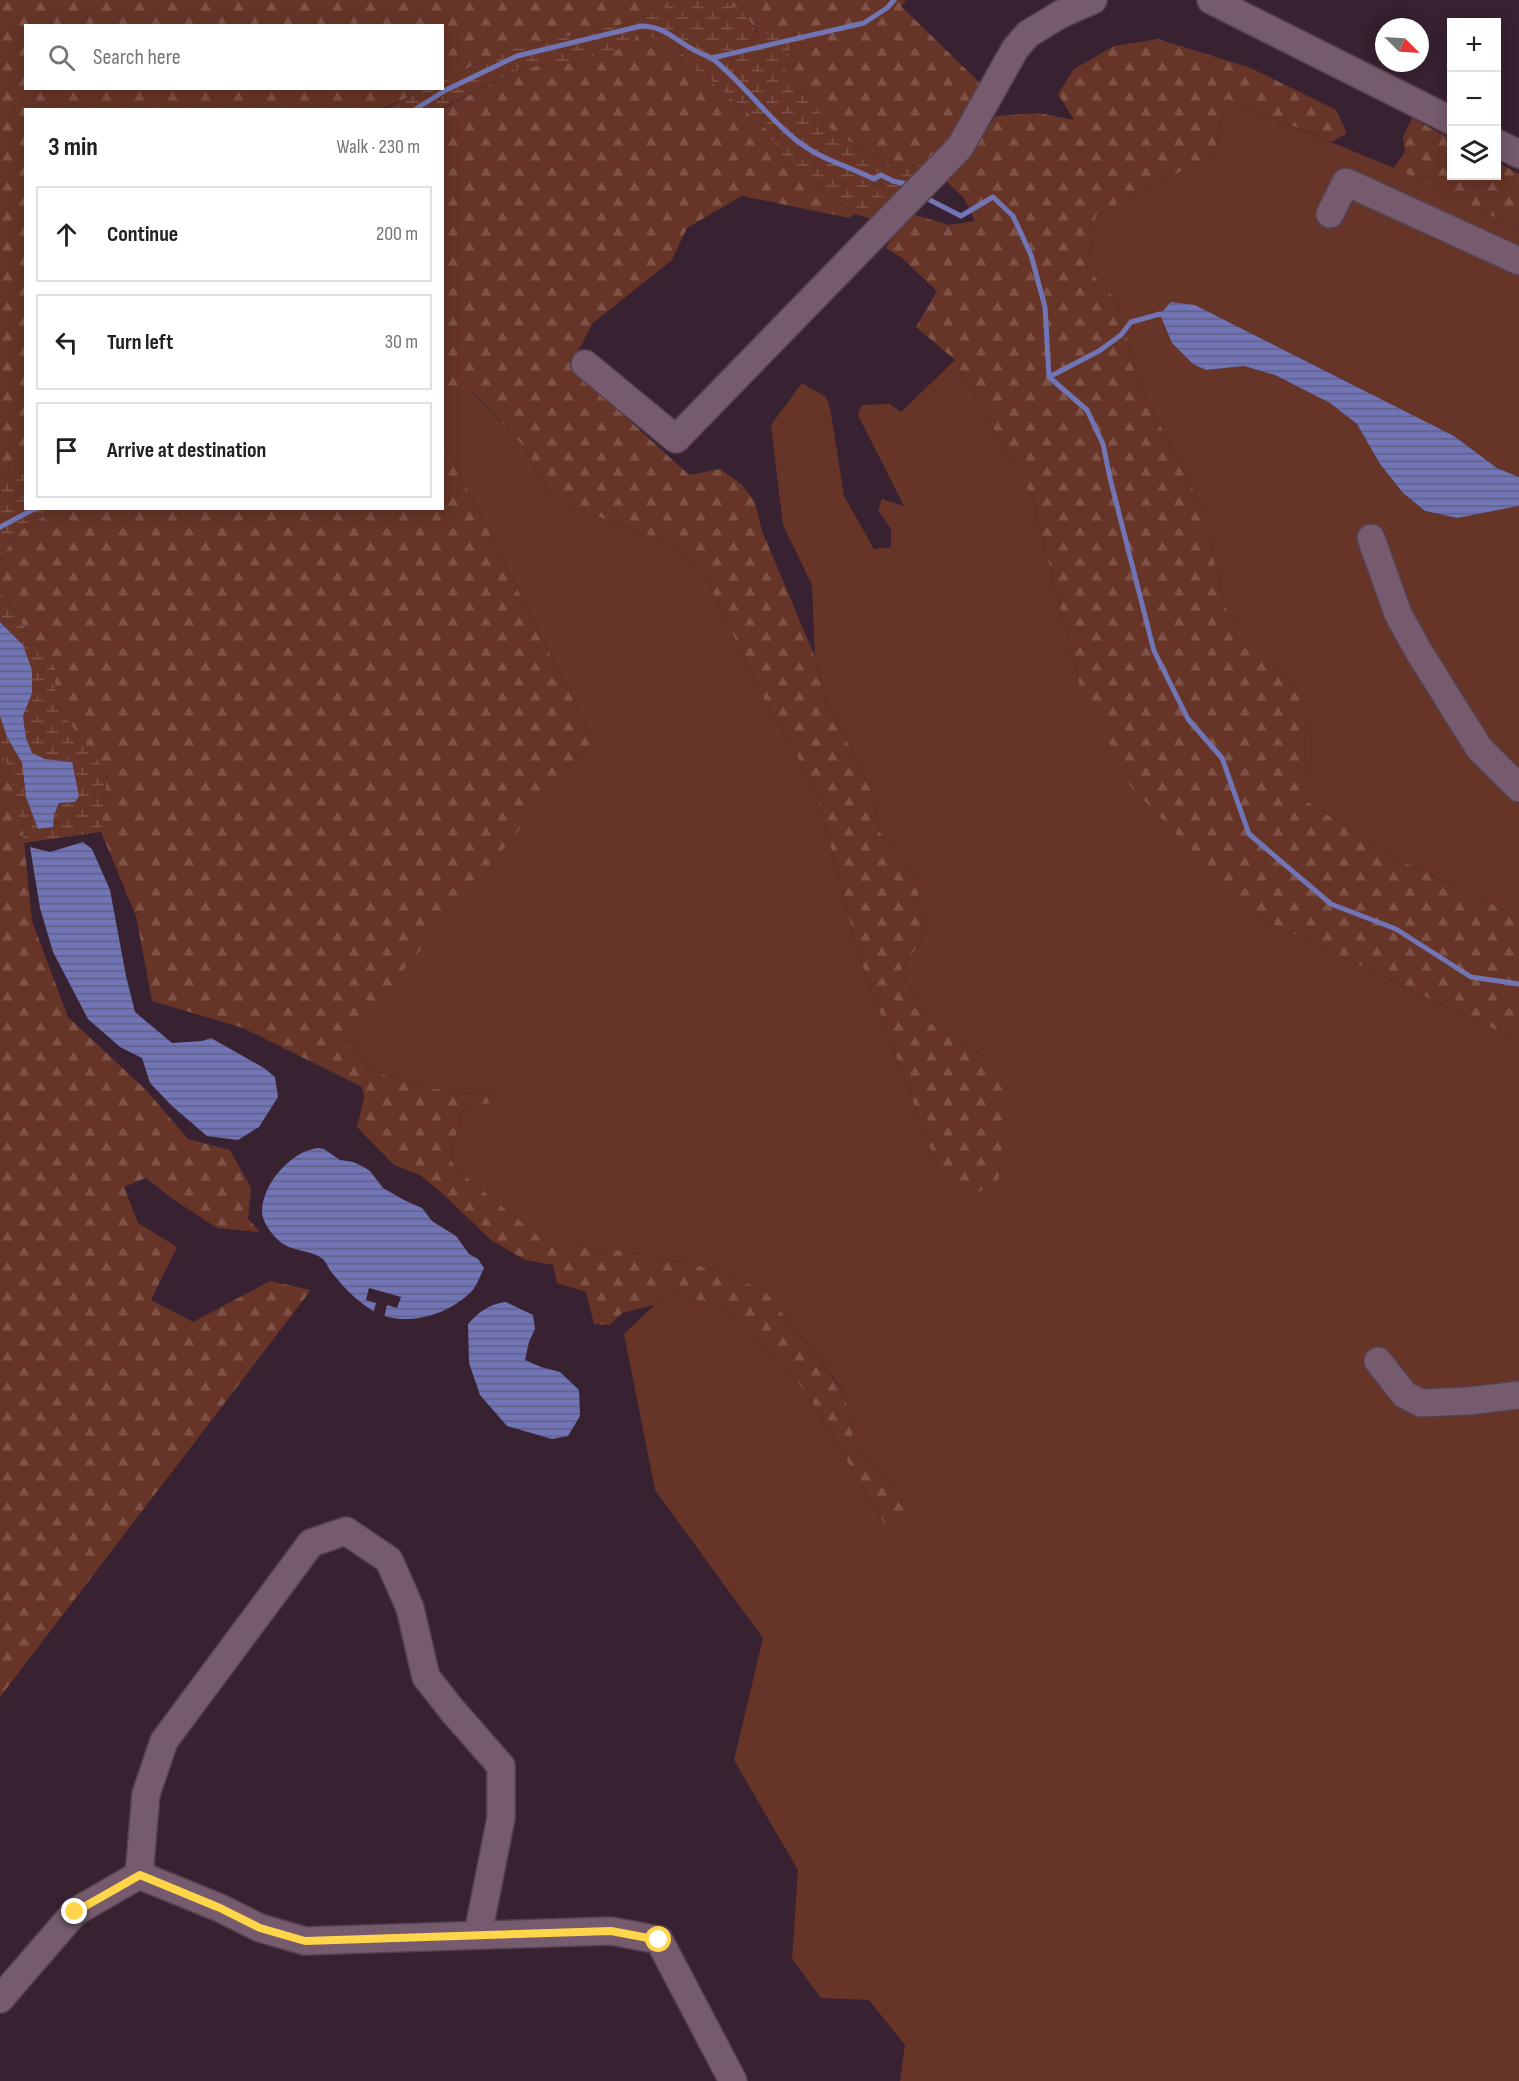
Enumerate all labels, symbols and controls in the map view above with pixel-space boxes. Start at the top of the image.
north arrow [1375,18,1429,72]
map controls [1447,18,1501,180]
button: + [1447,18,1501,72]
search box [24,24,444,90]
icon: search [45,41,78,74]
text: Search here [93,44,180,71]
button: − [1447,72,1501,126]
button: layers [1447,126,1501,180]
text: 3 min [48,132,98,163]
text: Walk · 230 m [337,135,420,159]
icon: ahead [50,218,83,251]
text: Continue [107,221,178,248]
text: 200 m [376,222,418,246]
icon: left [50,326,83,359]
text: Turn left [107,329,173,356]
text: 30 m [385,330,418,354]
icon: arrive [50,434,83,467]
text: Arrive at destination [107,437,266,464]
route end [61,1898,87,1924]
route start [645,1926,671,1952]

